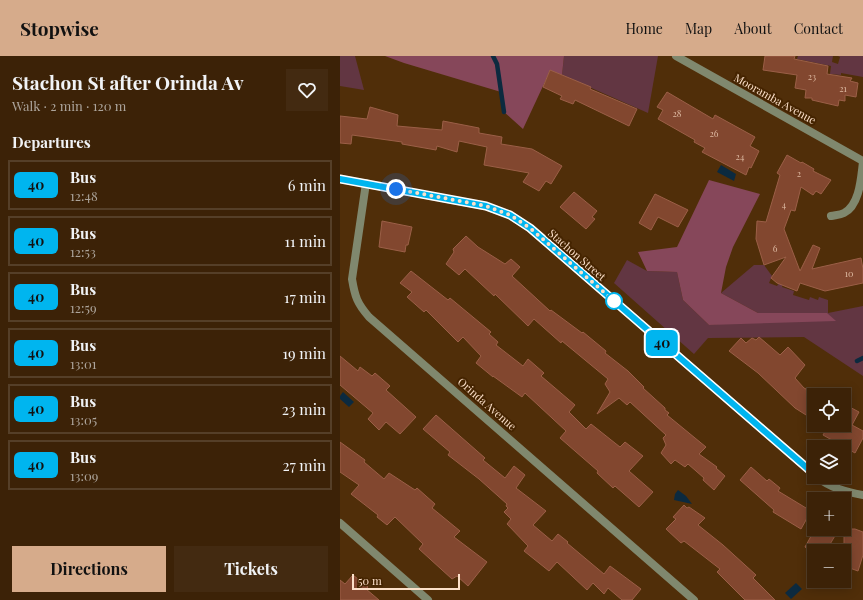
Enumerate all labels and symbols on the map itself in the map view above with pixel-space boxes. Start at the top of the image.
street label: Mooramba Avenue [731,70,819,128]
house number: 23 [808,70,816,82]
house number: 21 [839,82,847,94]
house number: 28 [673,107,682,119]
house number: 26 [710,127,719,139]
house number: 24 [736,150,745,162]
house number: 2 [797,167,801,179]
your location [386,179,406,199]
house number: 4 [782,198,787,210]
street label: Stachon Street [545,225,609,284]
house number: 6 [773,242,778,254]
house number: 10 [845,267,853,279]
unlabelled marker [605,292,623,310]
line badge: 40 [644,330,680,356]
street label: Orinda Avenue [455,374,520,434]
scale bar [352,572,460,591]

